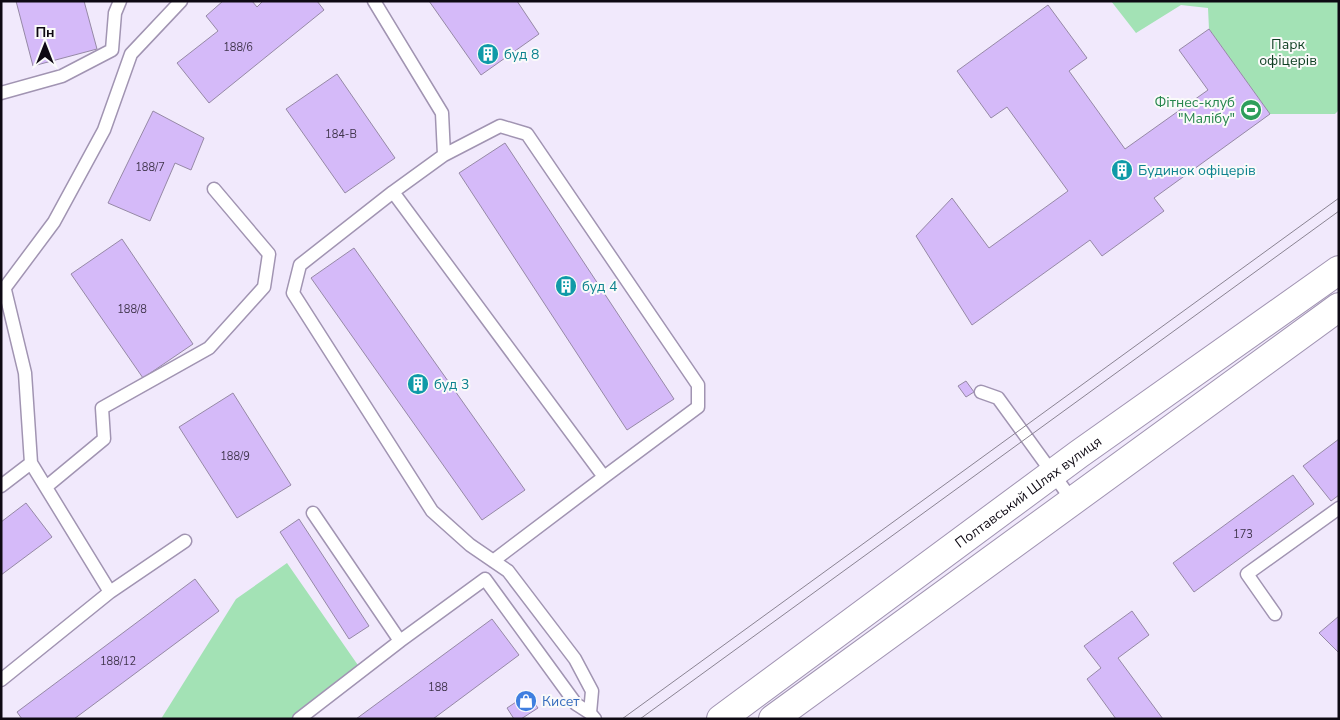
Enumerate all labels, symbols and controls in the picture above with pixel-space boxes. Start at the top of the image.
north arrow [20,20,70,70]
text: Пн [35,23,55,42]
park label: Парк офіцерів [1259,35,1317,70]
house number: 188/6 [223,40,253,55]
building icon: буд 8 [476,42,500,66]
place label: буд 8 [504,45,539,64]
place label: Фітнес-клуб "Малібу" [1155,93,1235,128]
sports icon: Фітнес-клуб "Малібу" [1239,98,1263,122]
house number: 184-В [325,127,357,142]
building icon: Будинок офіцерів [1110,158,1134,182]
house number: 188/7 [135,160,165,175]
place label: Будинок офіцерів [1138,161,1256,180]
building icon: буд 4 [554,274,578,298]
place label: буд 4 [582,277,617,296]
house number: 188/8 [117,302,147,317]
building icon: буд 3 [406,372,430,396]
place label: буд 3 [434,375,469,394]
street label: Полтавський Шлях вулиця [951,432,1105,552]
house number: 188/9 [220,449,250,464]
house number: 173 [1233,527,1253,542]
house number: 188/12 [100,654,136,669]
house number: 188 [428,680,448,695]
shop icon: Кисет [514,689,538,713]
place label: Кисет [542,692,580,711]

